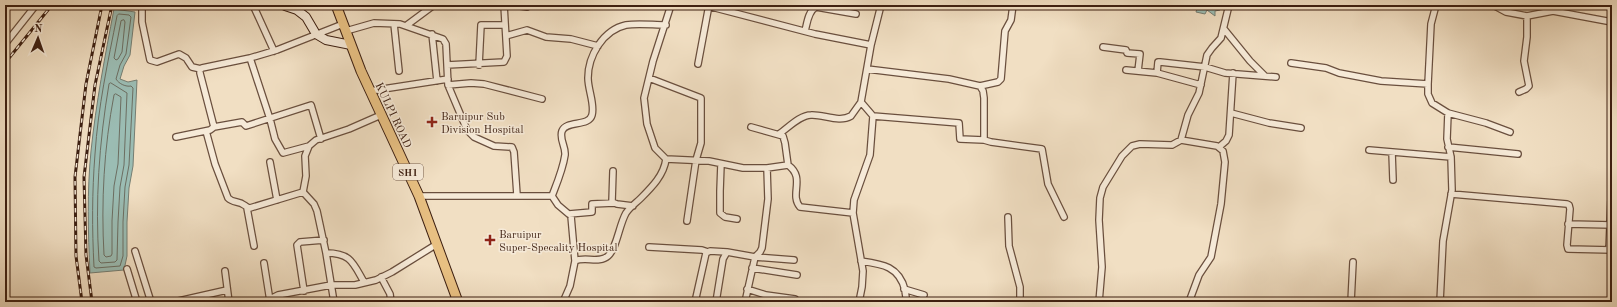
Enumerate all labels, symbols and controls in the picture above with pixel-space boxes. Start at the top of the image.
north arrow [18,18,58,58]
text: N [34,24,43,35]
street label: KULPI ROAD [373,81,413,151]
place label: Baruipur Sub Division Hospital [441,112,523,136]
marker: Baruipur Sub Division Hospital [426,116,438,128]
road number: SH1 [393,164,423,180]
place label: Baruipur Super-Specality Hospital [499,230,617,254]
marker: Baruipur Super-Specality Hospital [484,234,496,246]

